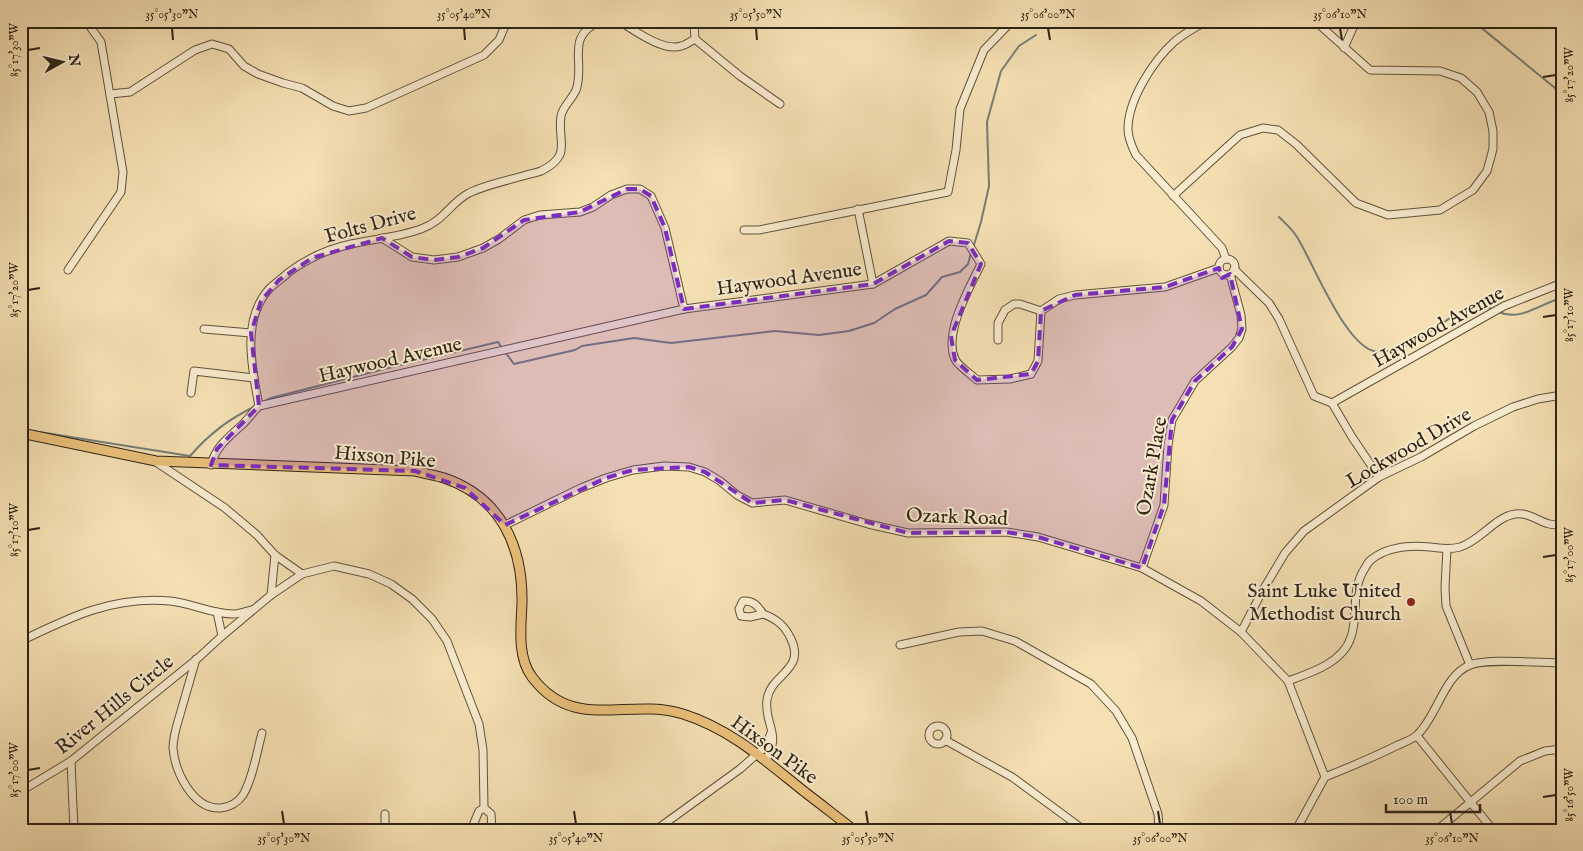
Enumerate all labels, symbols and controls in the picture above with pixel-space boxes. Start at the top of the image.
text: 35°05'30"N [146,7,199,22]
text: 35°05'40"N [437,7,492,22]
text: 35°05'50"N [730,7,783,22]
text: 35°06'00"N [1020,7,1076,22]
text: 35°06'10"N [1313,7,1367,22]
text: 85°17'30"W [7,22,22,77]
north arrow [38,38,88,88]
text: 85°17'20"W [1562,47,1577,103]
text: N [64,52,84,68]
street label: Folts Drive [322,201,419,250]
street label: Haywood Avenue [715,257,863,302]
text: 85°17'20"W [7,262,22,318]
street label: Haywood Avenue [1369,281,1509,374]
text: 85°17'10"W [1562,287,1577,342]
street label: Haywood Avenue [316,332,464,389]
street label: Lockwood Drive [1342,402,1476,494]
street label: Ozark Place [1131,415,1173,518]
street label: Hixson Pike [333,441,437,474]
text: 85°17'10"W [7,502,22,557]
street label: Ozark Road [906,503,1009,532]
text: 85°17'00"W [1562,527,1577,583]
place label: Saint Luke United Methodist Church [1247,579,1401,627]
marker: Saint Luke United Methodist Church [1405,596,1417,608]
street label: River Hills Circle [51,650,179,760]
street label: Hixson Pike [726,710,823,790]
text: 85°17'00"W [7,742,22,798]
text: 85°16'50"W [1562,768,1577,822]
scale bar [1386,781,1479,813]
text: 100 m [1393,790,1429,809]
text: 35°05'30"N [258,831,311,846]
text: 35°05'40"N [549,831,604,846]
text: 35°05'50"N [842,831,895,846]
text: 35°06'00"N [1132,831,1188,846]
text: 35°06'10"N [1425,831,1479,846]

